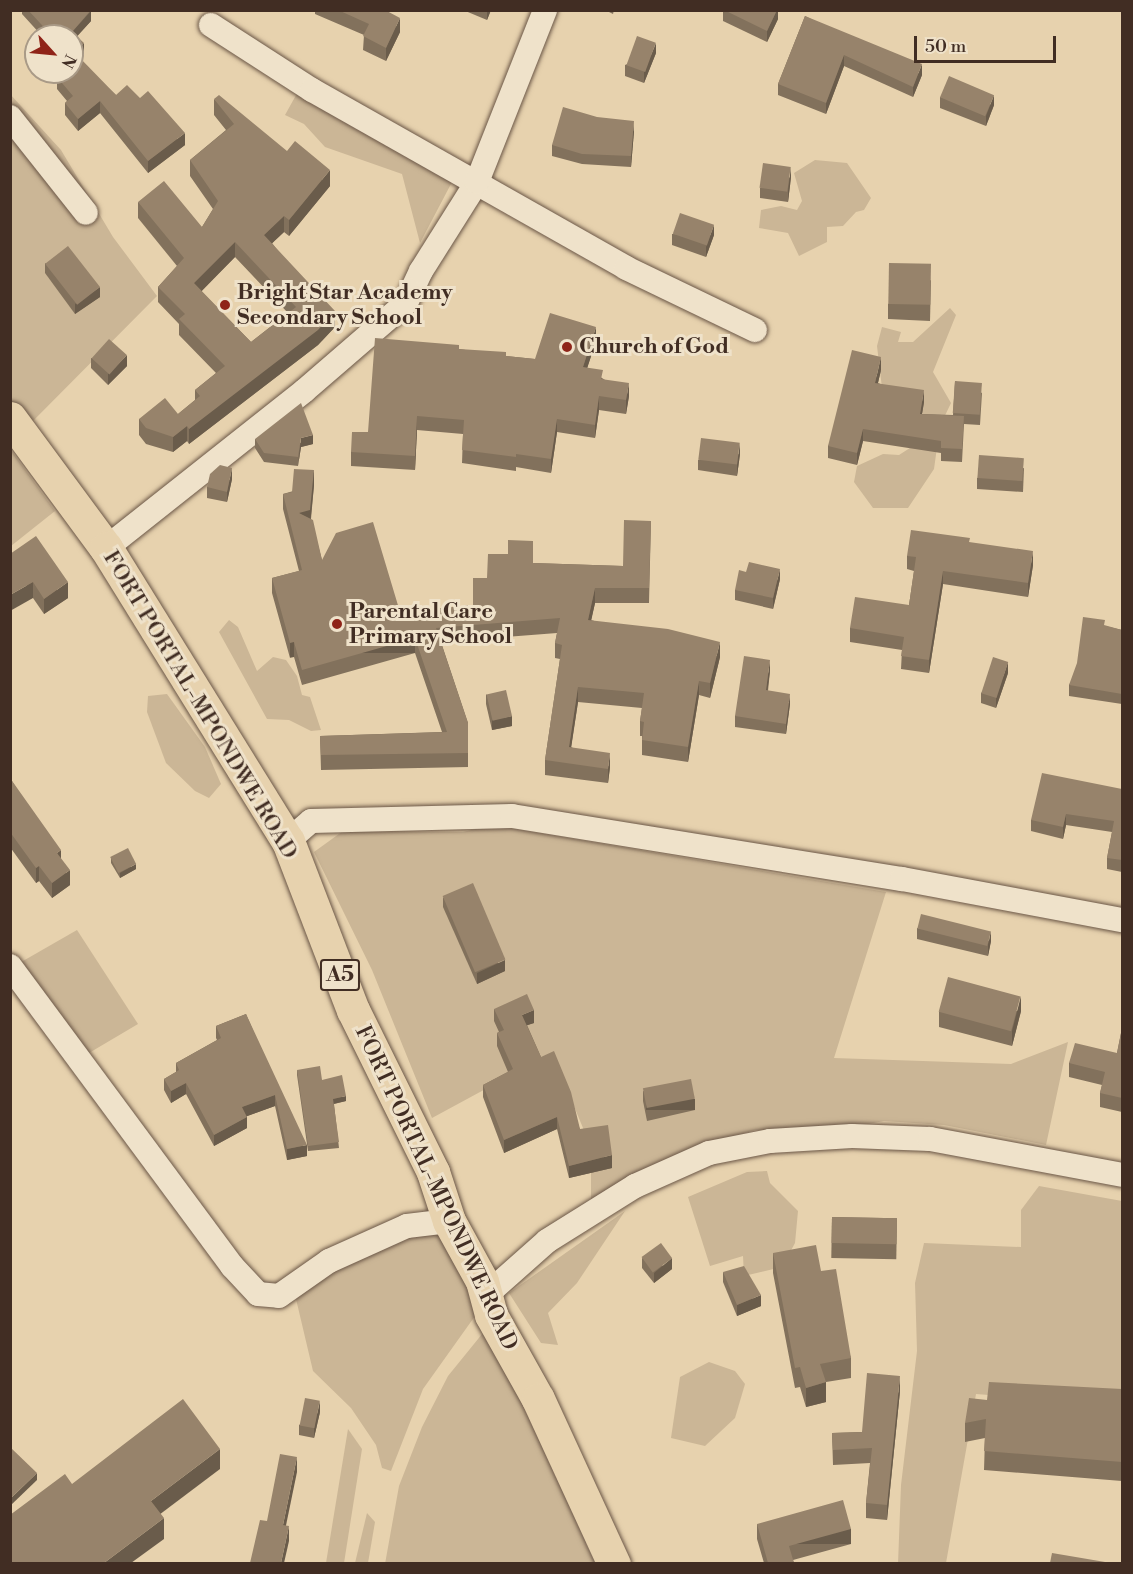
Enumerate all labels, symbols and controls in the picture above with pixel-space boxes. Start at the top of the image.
north arrow [24,24,84,84]
scale bar [917,24,1060,62]
text: 50 m [925,35,966,58]
text: N [56,51,80,71]
place label: Bright Star Academy Secondary School [237,279,453,330]
marker: Bright Star Academy Secondary School [218,298,232,312]
place label: Church of God [579,334,729,360]
marker: Church of God [560,340,574,354]
street label: FORT PORTAL-MPONDWE ROAD [97,546,303,864]
place label: Parental Care Primary School [349,598,512,650]
marker: Parental Care Primary School [330,617,344,631]
road number: A5 [319,957,361,993]
street label: FORT PORTAL-MPONDWE ROAD [349,1021,523,1355]

